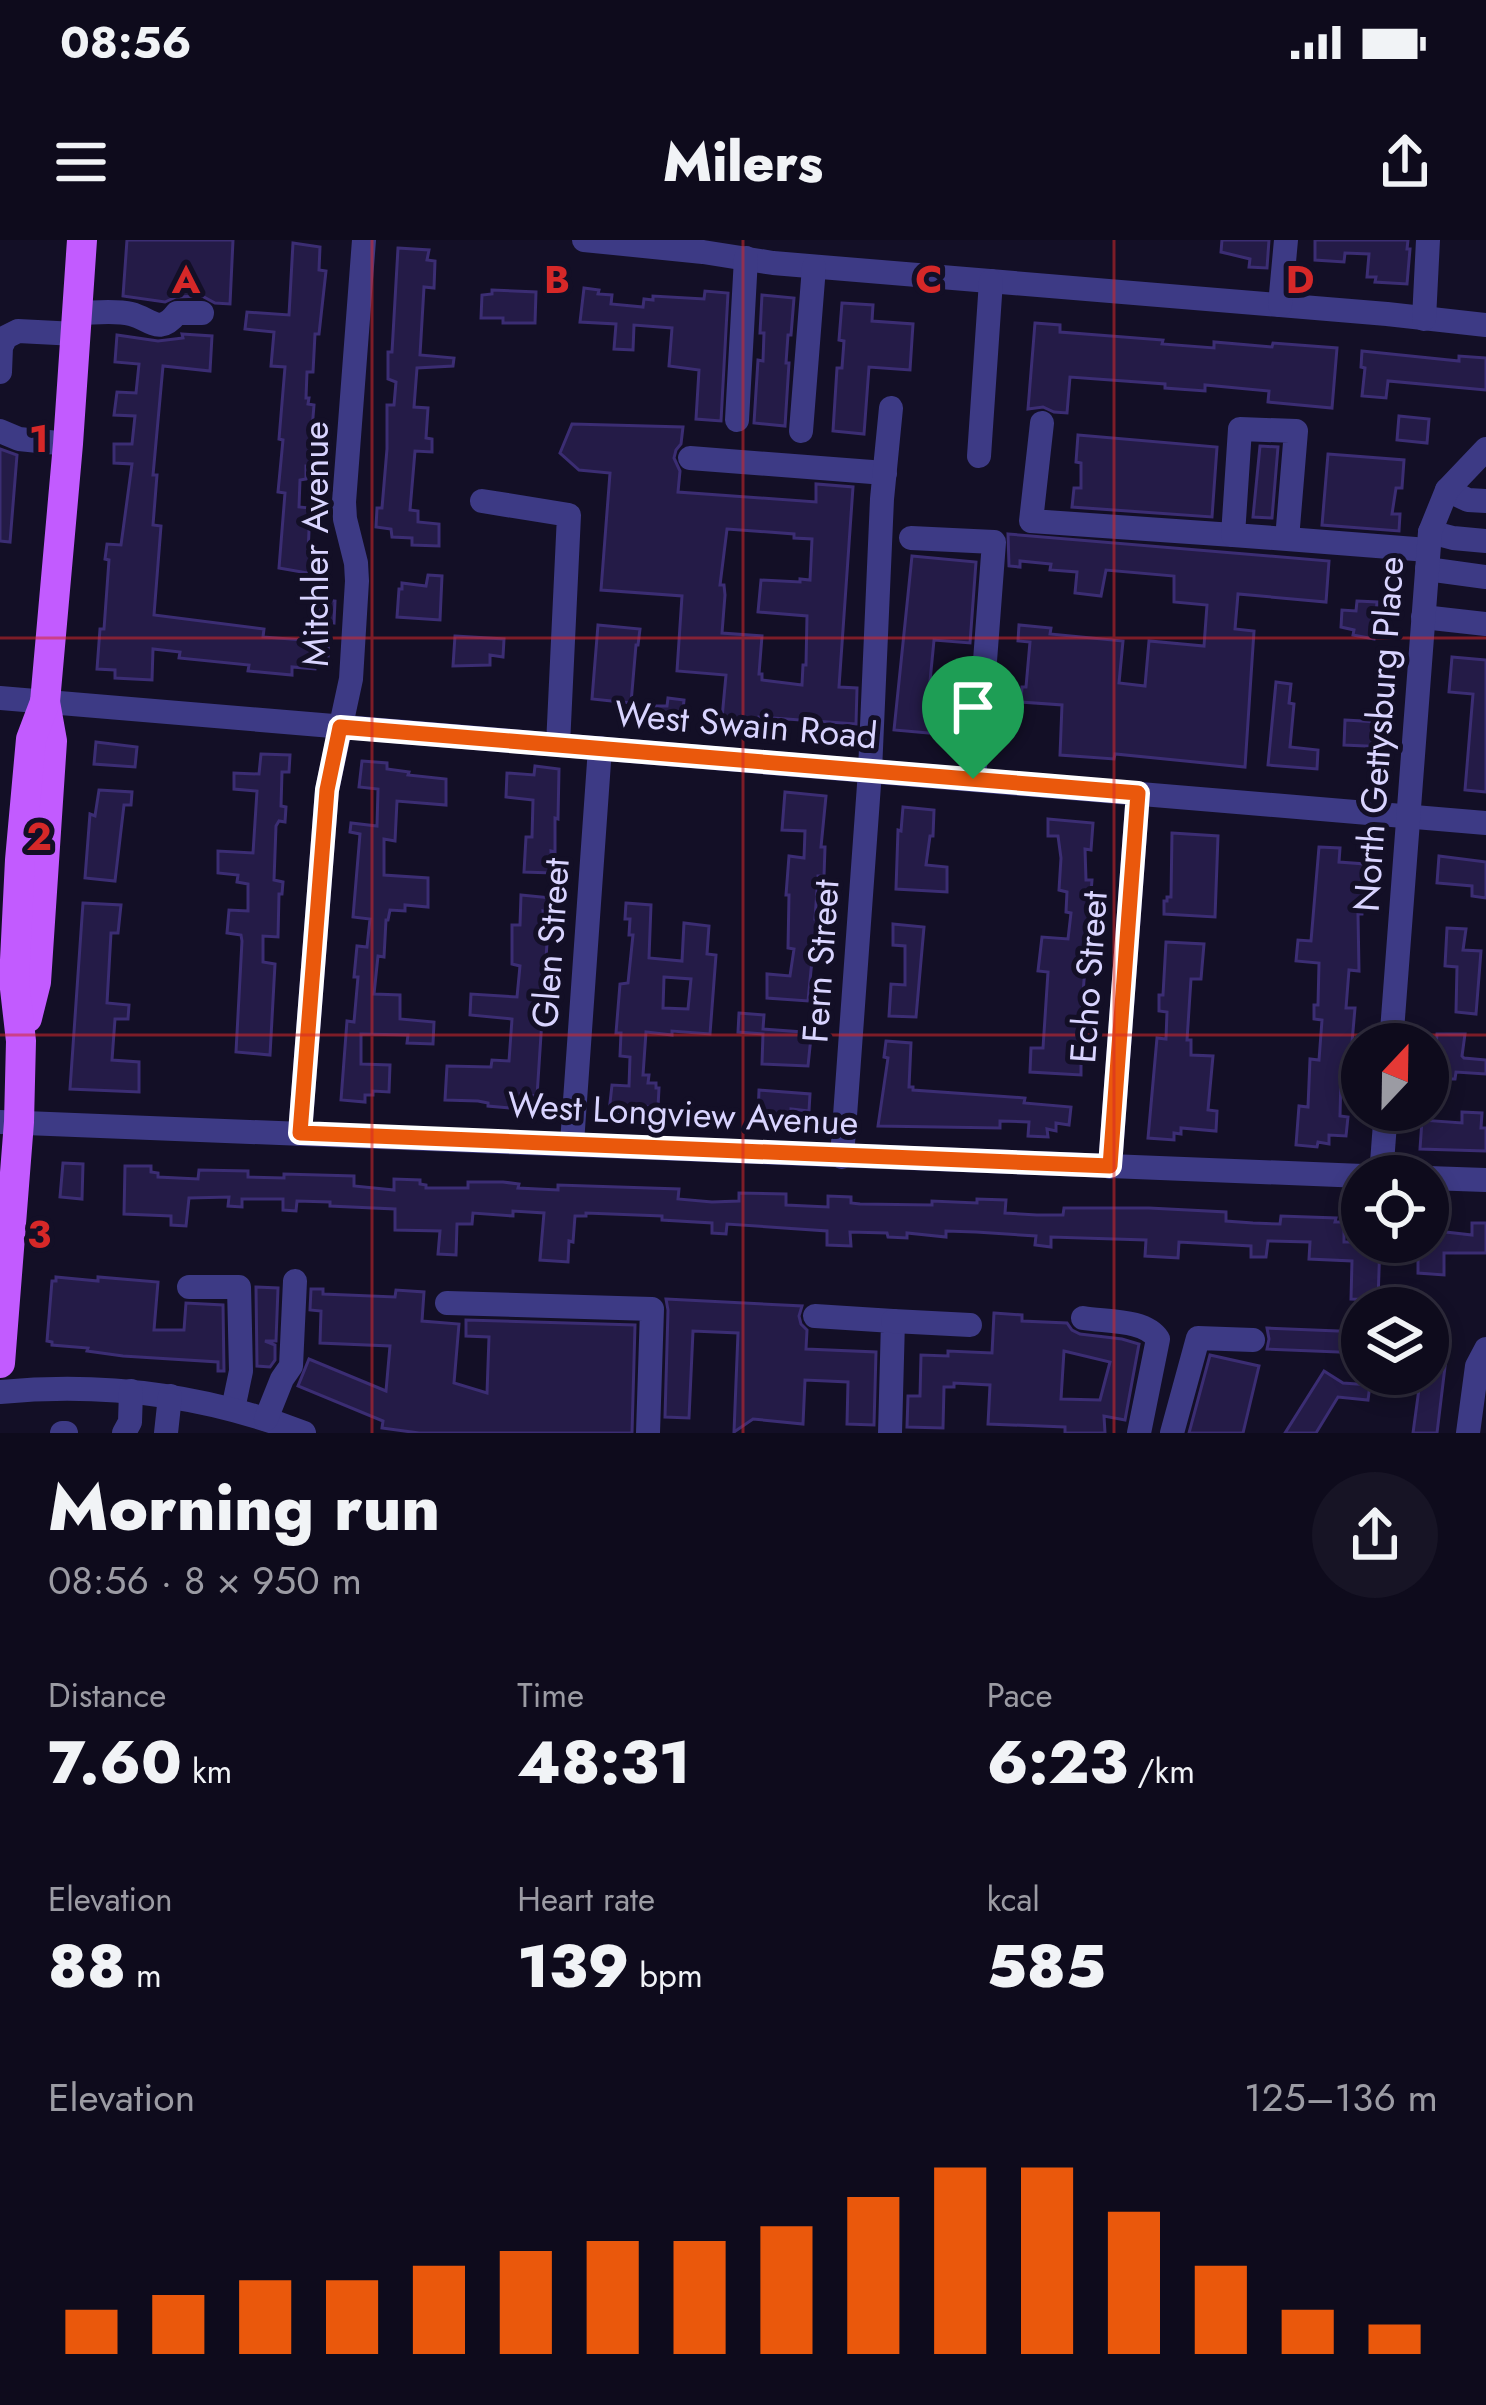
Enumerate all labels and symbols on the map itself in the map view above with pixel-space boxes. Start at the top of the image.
text: A [171,251,201,308]
text: B [544,251,570,308]
text: C [915,251,943,308]
text: D [1286,251,1314,308]
text: 1 [29,410,49,467]
street label: Mitchler Avenue [289,421,341,667]
street label: North Gettysburg Place [1340,555,1416,913]
pin [922,656,1024,779]
street label: West Swain Road [612,687,880,761]
text: 2 [26,808,52,865]
street label: Glen Street [518,856,582,1030]
street label: Fern Street [788,877,852,1044]
street label: Echo Street [1056,889,1120,1065]
north arrow [1341,1023,1449,1131]
street label: West Longview Avenue [506,1078,860,1148]
text: 3 [27,1206,51,1263]

